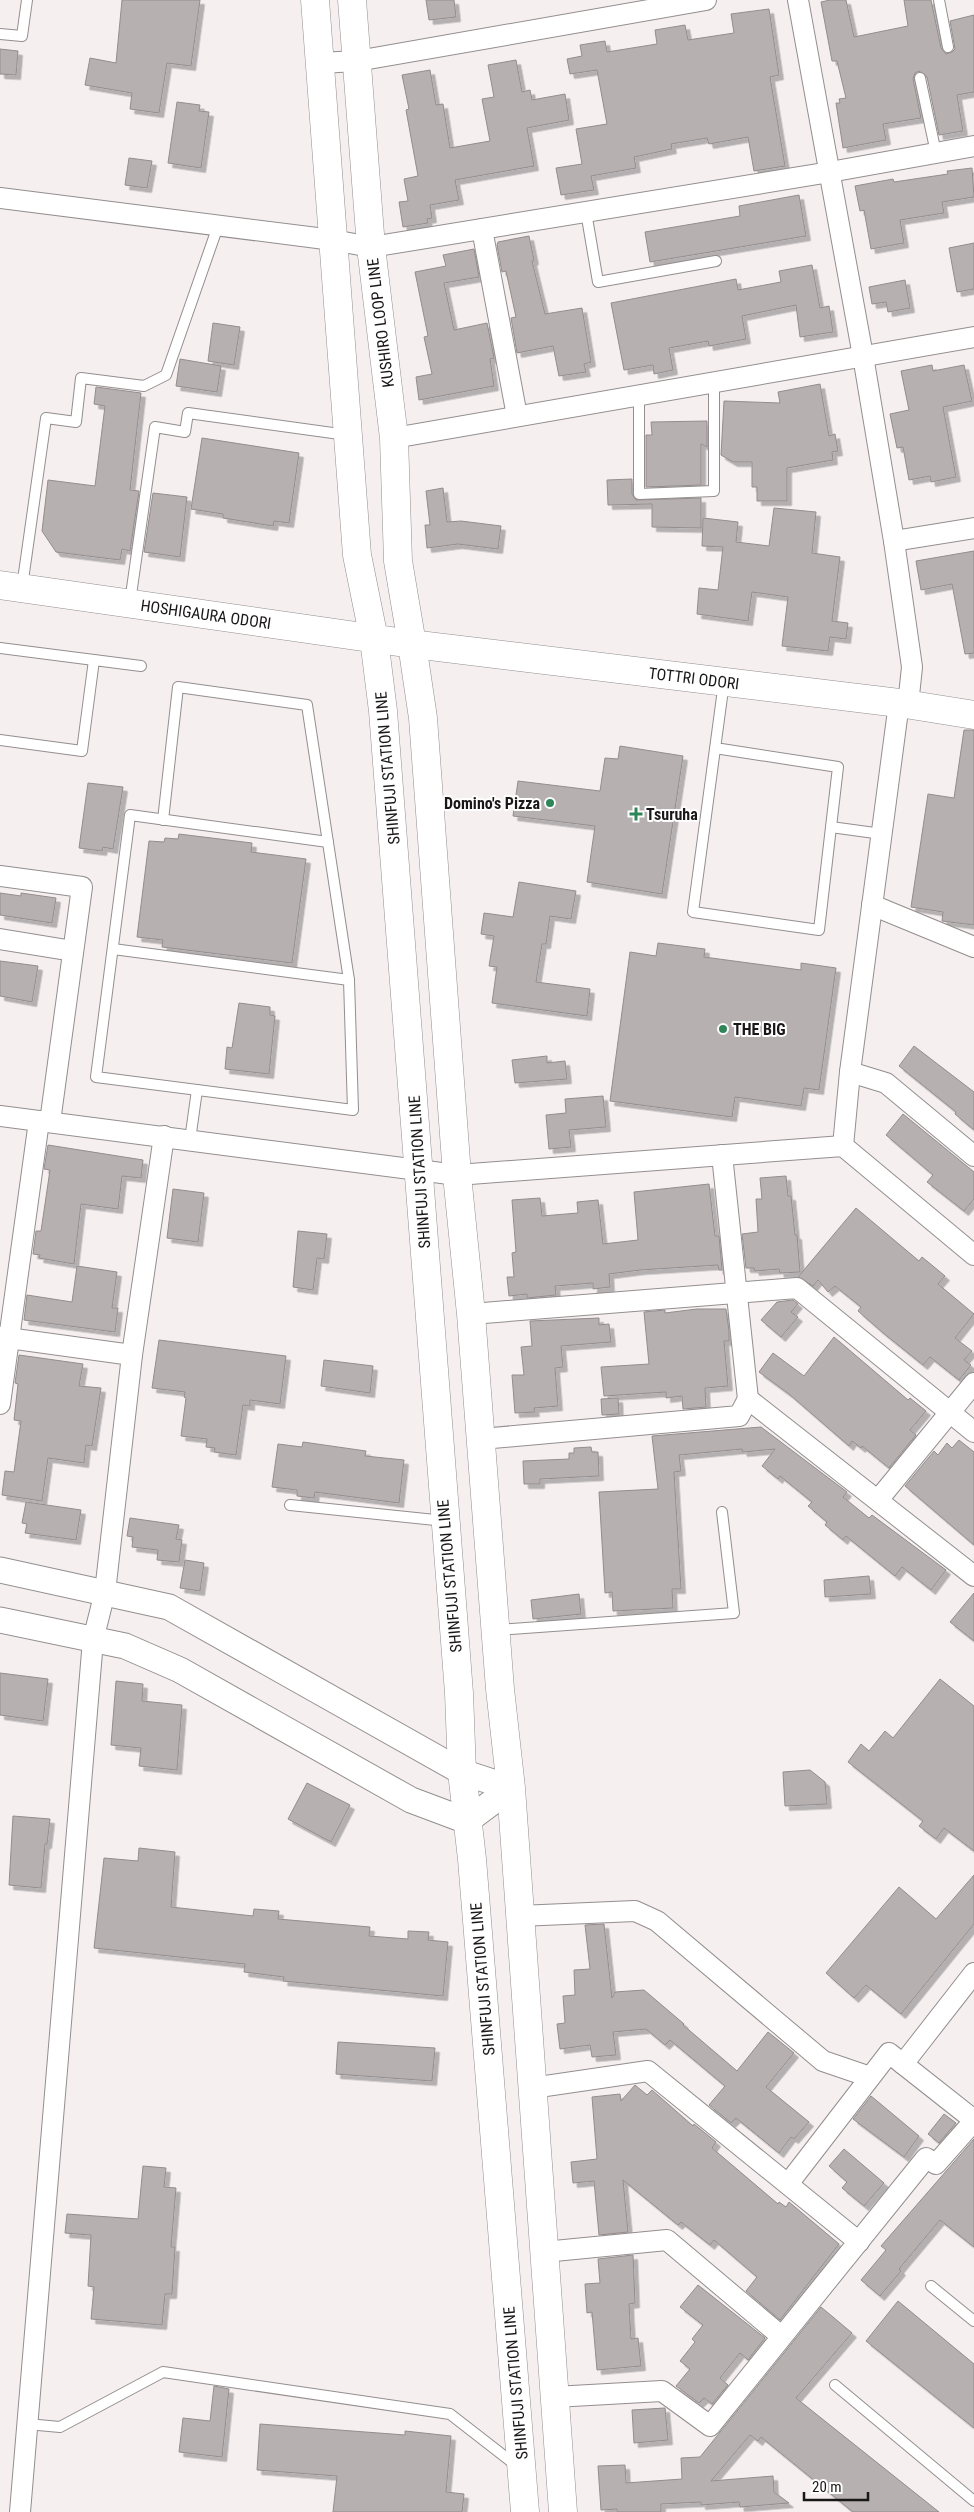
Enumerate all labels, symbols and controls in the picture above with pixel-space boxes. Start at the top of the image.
street label: KUSHIRO LOOP LINE [363,257,398,389]
street label: HOSHIGAURA ODORI [139,596,272,633]
street label: TOTTRI ODORI [647,664,740,693]
street label: SHINFUJI STATION LINE [371,691,404,845]
place label: Domino's Pizza [444,794,540,813]
marker: Domino's Pizza [544,797,556,809]
place label: Tsuruha [646,805,698,824]
marker: Tsuruha [630,808,642,820]
place label: THE BIG [733,1020,786,1039]
marker: THE BIG [717,1023,729,1035]
street label: SHINFUJI STATION LINE [405,1095,434,1249]
street label: SHINFUJI STATION LINE [433,1499,466,1653]
street label: SHINFUJI STATION LINE [466,1902,499,2056]
street label: SHINFUJI STATION LINE [499,2306,532,2460]
scale bar [804,2470,868,2502]
text: 20 m [812,2478,842,2496]

